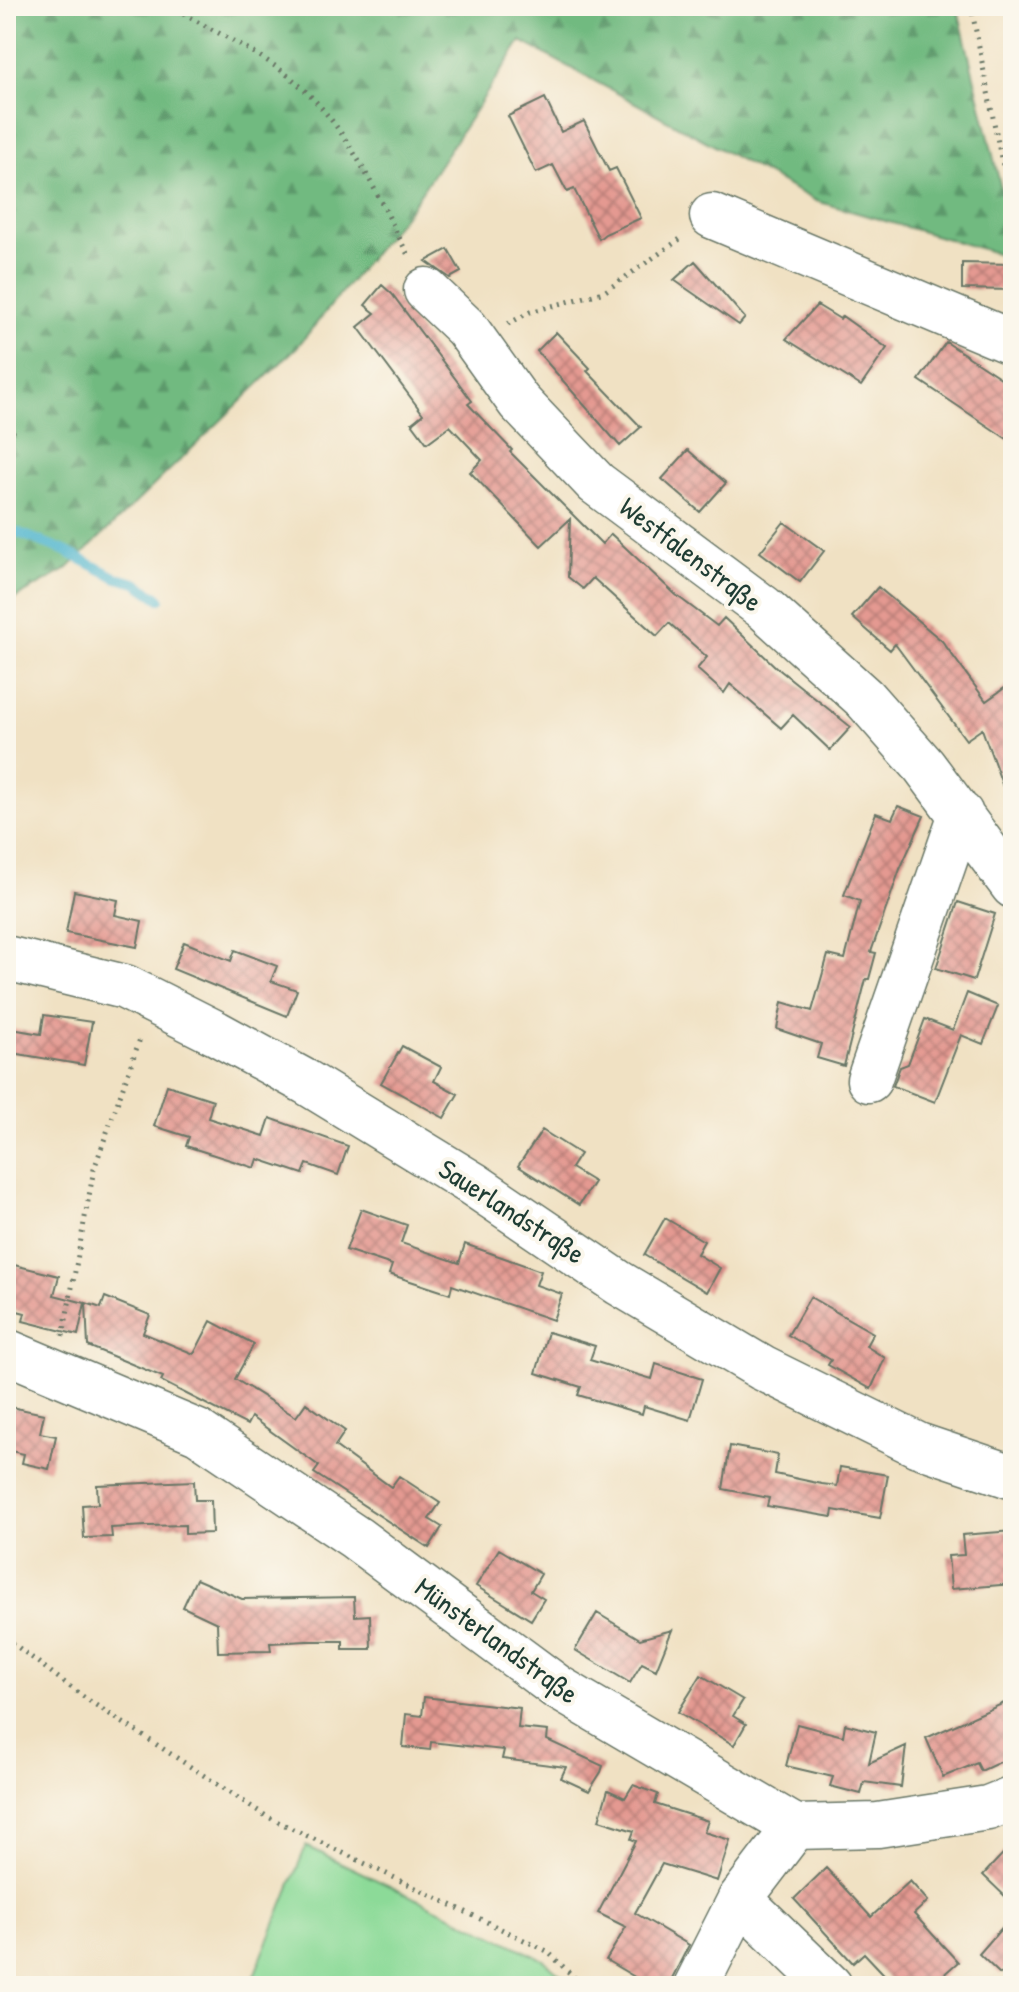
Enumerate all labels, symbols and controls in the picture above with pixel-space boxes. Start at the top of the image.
street label: Westfalenstraße [612,488,770,620]
street label: Sauerlandstraße [432,1150,592,1272]
street label: Münsterlandstraße [408,1568,586,1712]

